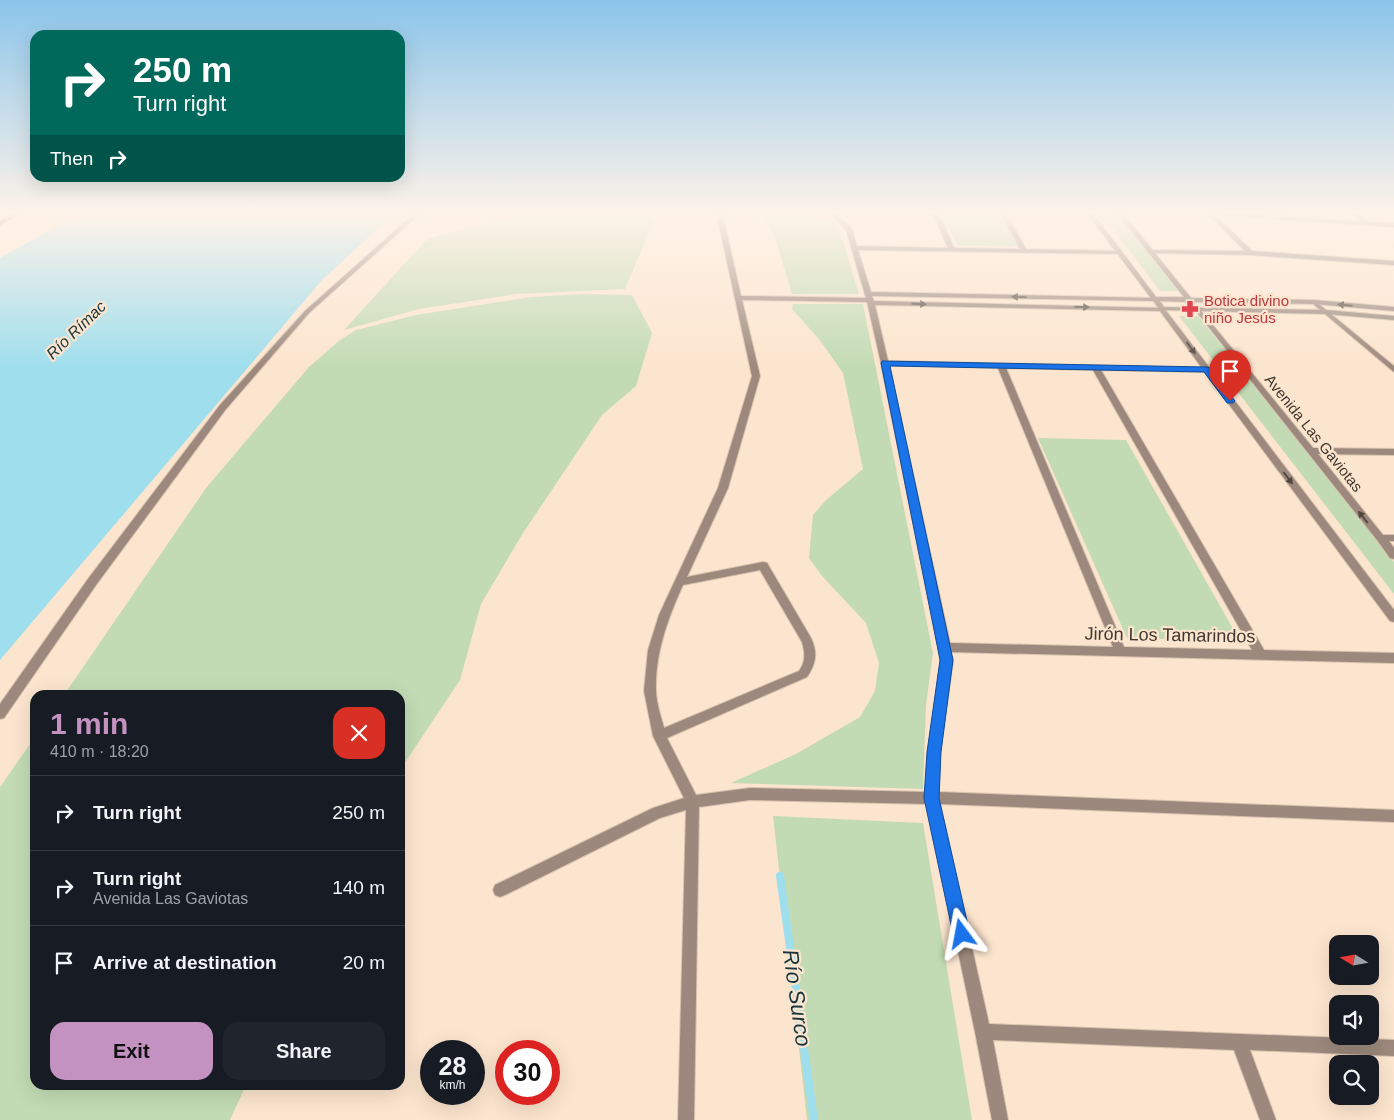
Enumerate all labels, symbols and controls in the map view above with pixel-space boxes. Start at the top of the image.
icon: right [50,50,115,115]
text: 250 m [133,50,232,89]
text: Turn right [133,91,226,116]
icon: right [103,145,131,173]
text: Then [50,148,93,169]
place label: Botica divino niño Jesús [1204,292,1289,326]
one-way arrow [1011,293,1027,301]
water label: Río Rímac [43,298,109,362]
pharmacy icon: Botica divino niño Jesús [1180,299,1200,319]
one-way arrow [912,300,928,308]
one-way arrow [1337,301,1353,309]
one-way arrow [1074,304,1090,312]
one-way arrow [1186,341,1196,355]
pin [1209,350,1251,401]
icon: arrive [1216,357,1244,385]
street label: Avenida Las Gaviotas [1262,371,1366,495]
one-way arrow [1283,471,1294,484]
one-way arrow [1358,511,1369,524]
street label: Jirón Los Tamarindos [1084,624,1256,646]
text: 1 min [50,707,128,740]
button: close [333,707,385,759]
text: 410 m · 18:20 [50,743,149,760]
icon: right [50,799,78,827]
text: Turn right [93,802,181,823]
text: 250 m [332,802,385,823]
text: Turn right [93,868,181,889]
icon: right [50,874,78,902]
text: 140 m [332,877,385,898]
text: Avenida Las Gaviotas [93,890,248,907]
position arrow [935,907,987,959]
north arrow [1329,935,1379,985]
map controls [1329,935,1379,1105]
water label: Río Surco [778,948,816,1048]
icon: arrive [50,949,78,977]
text: Arrive at destination [93,952,277,973]
text: 20 m [343,952,385,973]
button: sound [1329,995,1379,1045]
button: Exit [50,1022,213,1080]
button: Share [223,1022,385,1080]
speed limit sign: 30 [495,1040,560,1105]
text: 28 [439,1052,466,1080]
button: search [1329,1055,1379,1105]
text: km/h [439,1078,466,1092]

